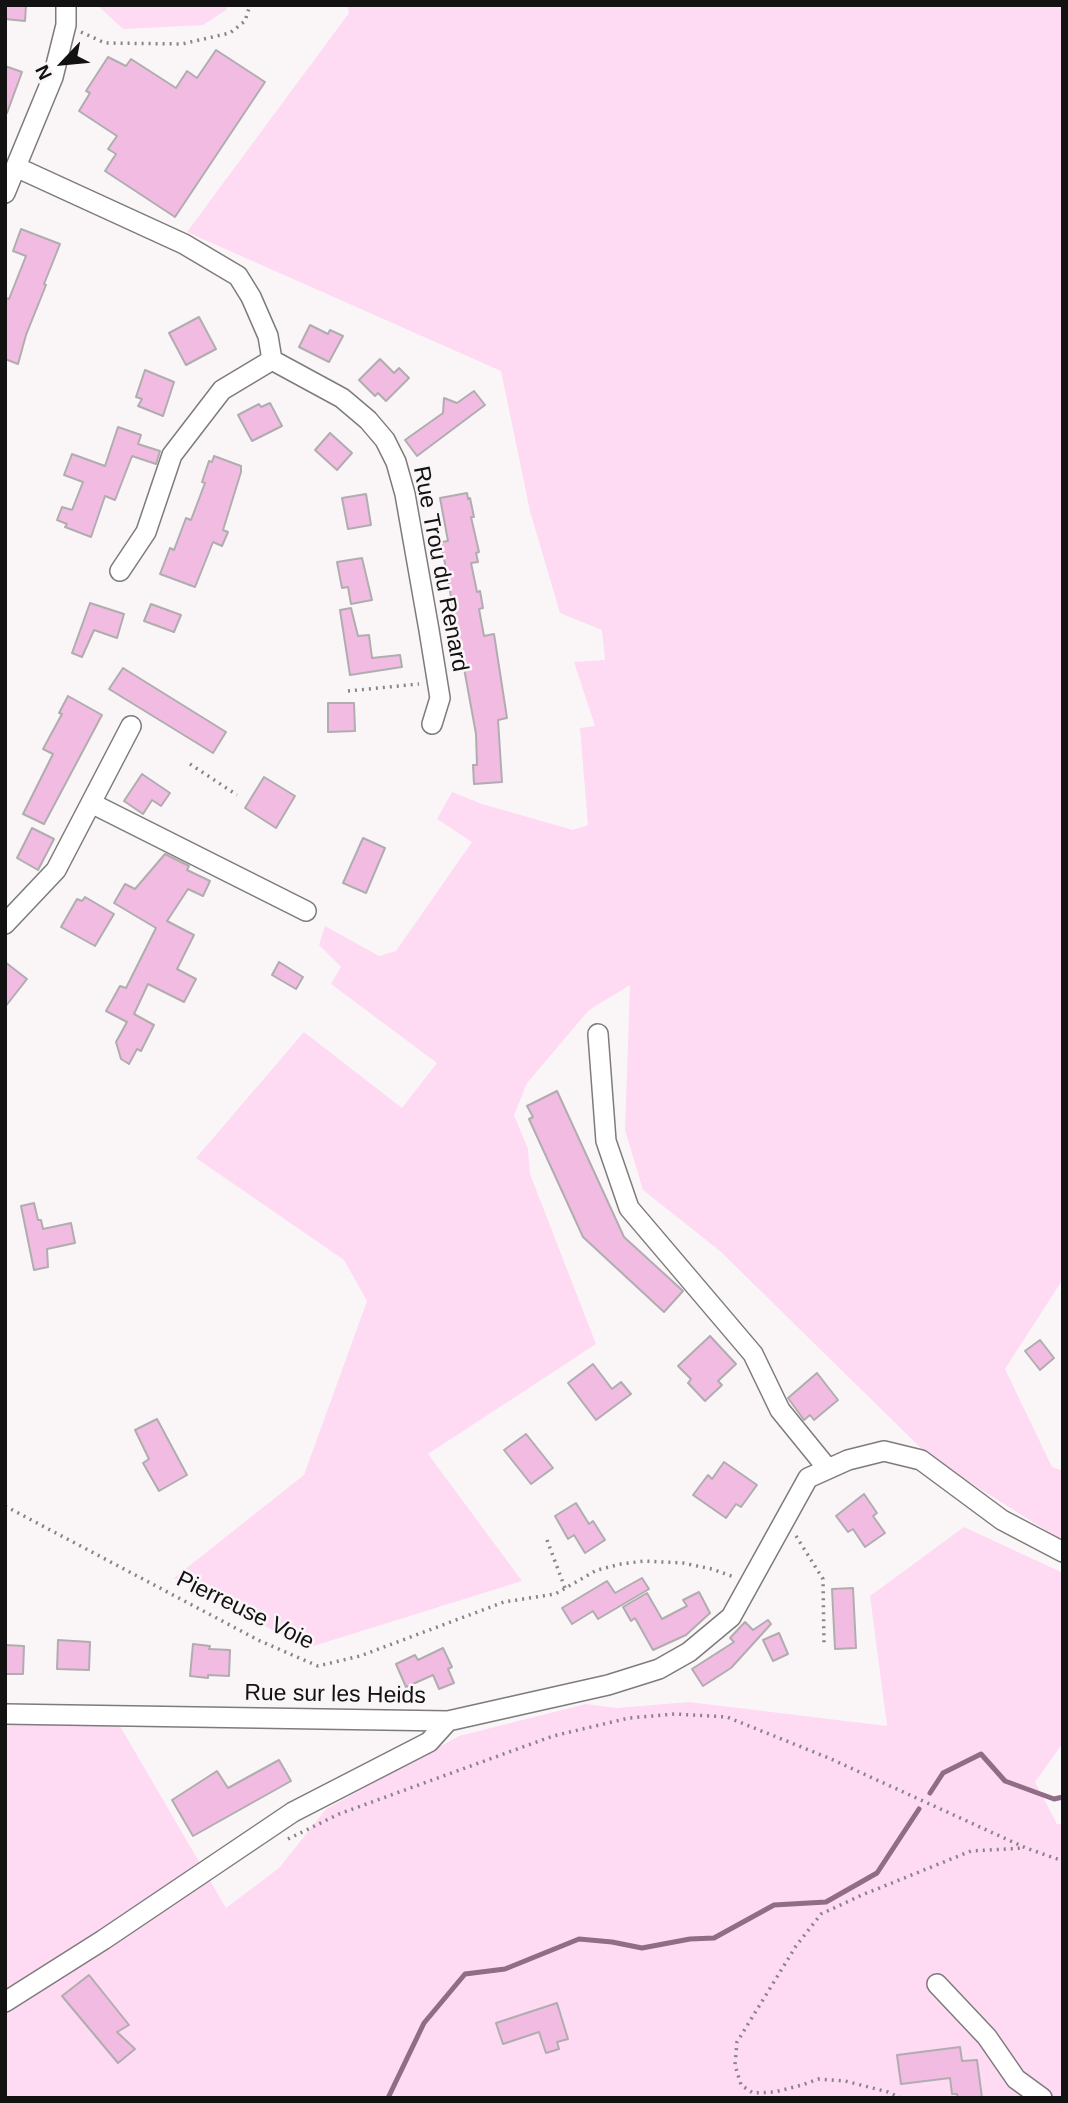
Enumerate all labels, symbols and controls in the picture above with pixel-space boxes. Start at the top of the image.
north arrow [28,28,98,98]
text: N [31,62,56,83]
street label: Rue Trou du Renard [407,464,473,674]
street label: Pierreuse Voie [172,1566,318,1656]
street label: Rue sur les Heids [244,1680,426,1710]

